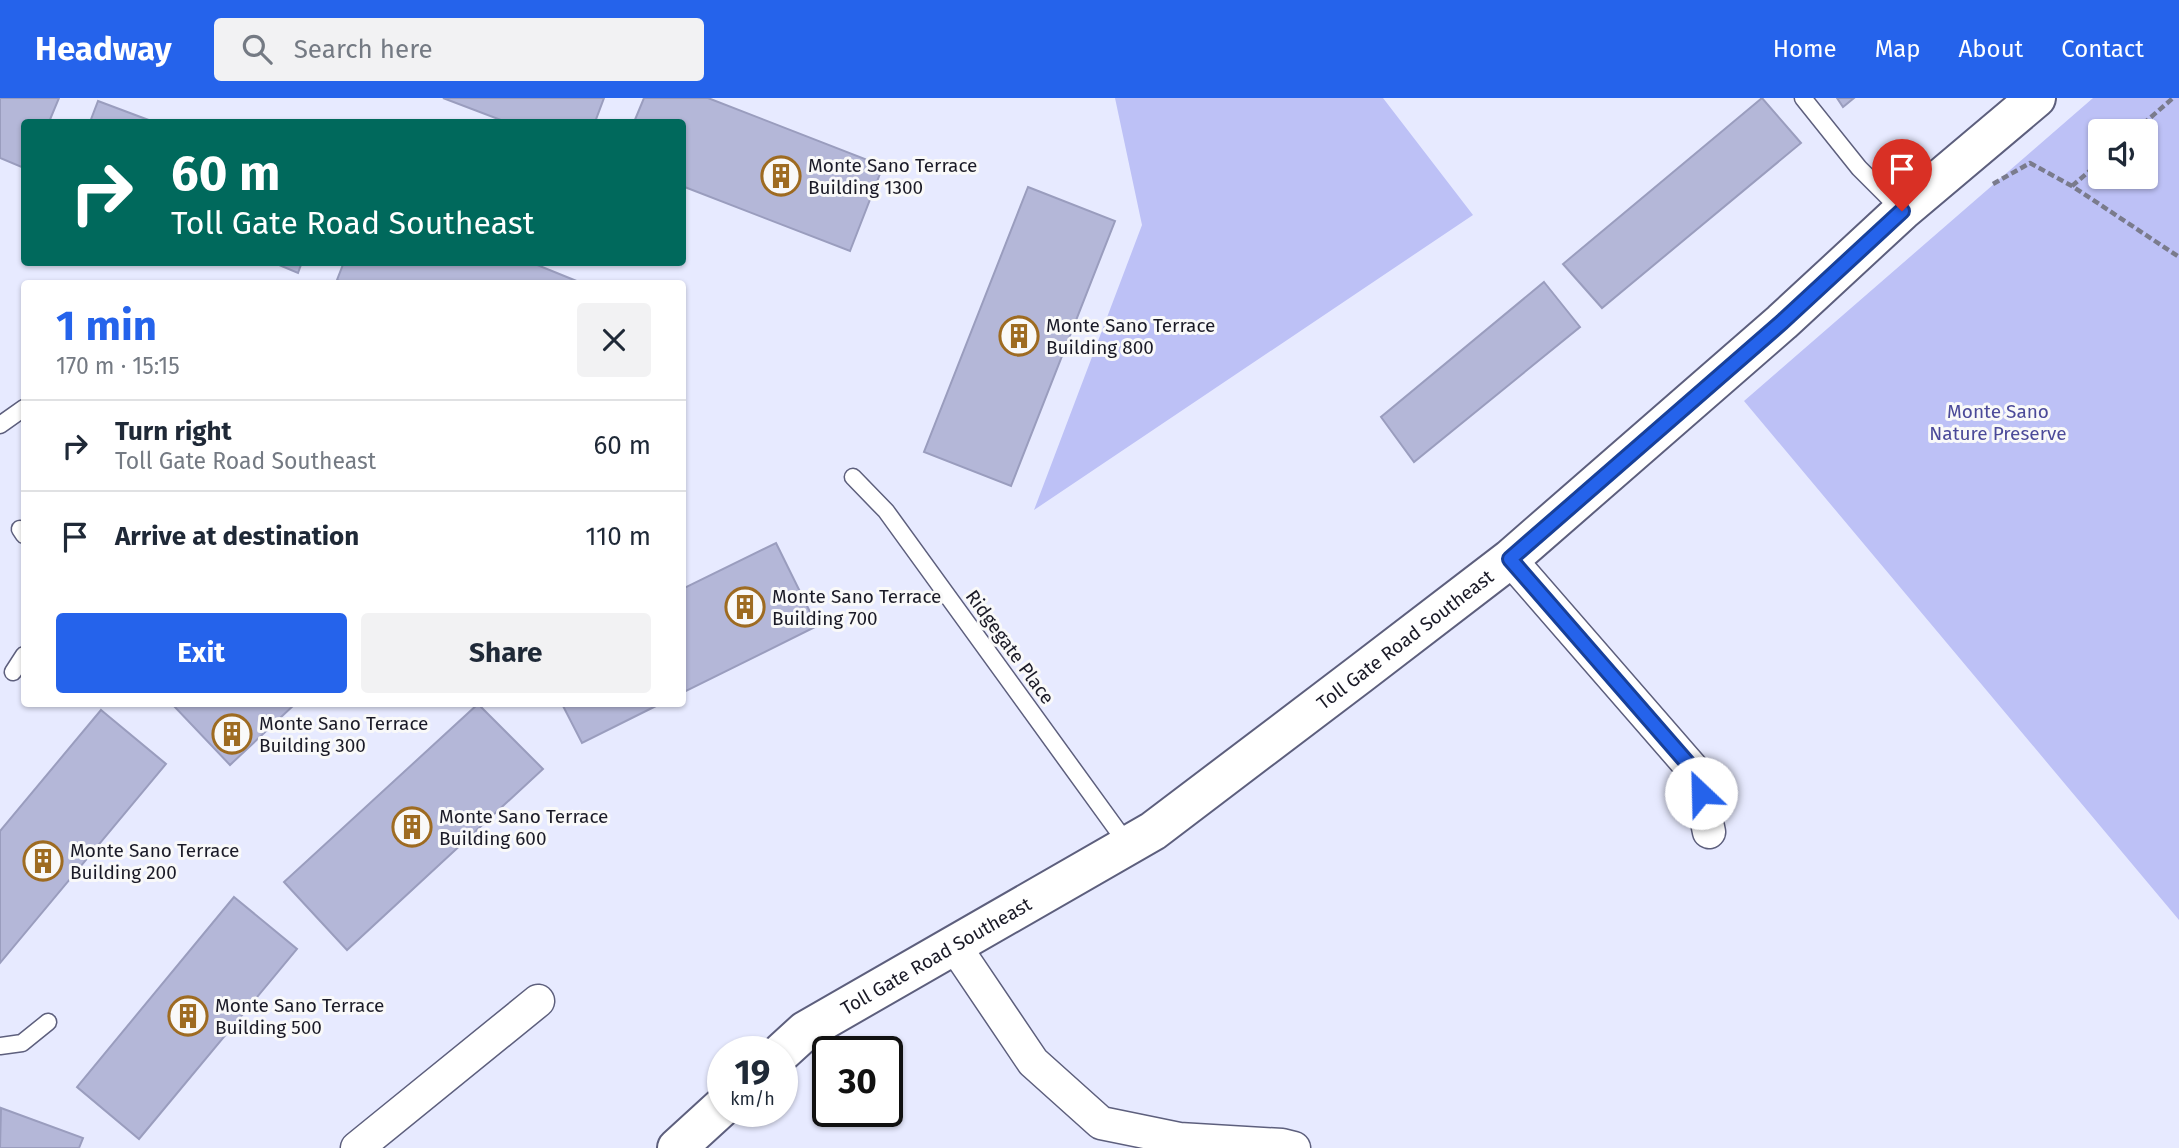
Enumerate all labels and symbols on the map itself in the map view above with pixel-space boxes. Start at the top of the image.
pin [1872,139,1932,211]
place label: Monte Sano Terrace Building 1300 [808,154,977,199]
building icon: Monte Sano Terrace Building 1300 [760,155,802,197]
place label: Monte Sano Terrace Building 800 [1046,314,1215,359]
building icon: Monte Sano Terrace Building 800 [998,315,1040,357]
park label: Monte Sano Nature Preserve [1929,400,2067,445]
street label: Toll Gate Road Southeast [1312,565,1498,714]
place label: Monte Sano Terrace Building 700 [772,585,941,630]
street label: Ridgegate Place [961,585,1059,709]
building icon: Monte Sano Terrace Building 700 [724,586,766,628]
place label: Monte Sano Terrace Building 300 [259,712,428,757]
building icon: Monte Sano Terrace Building 300 [211,713,253,755]
position arrow [1664,756,1738,830]
place label: Monte Sano Terrace Building 600 [439,805,608,850]
building icon: Monte Sano Terrace Building 600 [391,806,433,848]
place label: Monte Sano Terrace Building 200 [70,839,239,884]
building icon: Monte Sano Terrace Building 200 [22,840,64,882]
street label: Toll Gate Road Southeast [836,892,1035,1020]
place label: Monte Sano Terrace Building 500 [215,994,384,1039]
building icon: Monte Sano Terrace Building 500 [167,995,209,1037]
speed limit sign: 30 [812,1036,903,1127]

